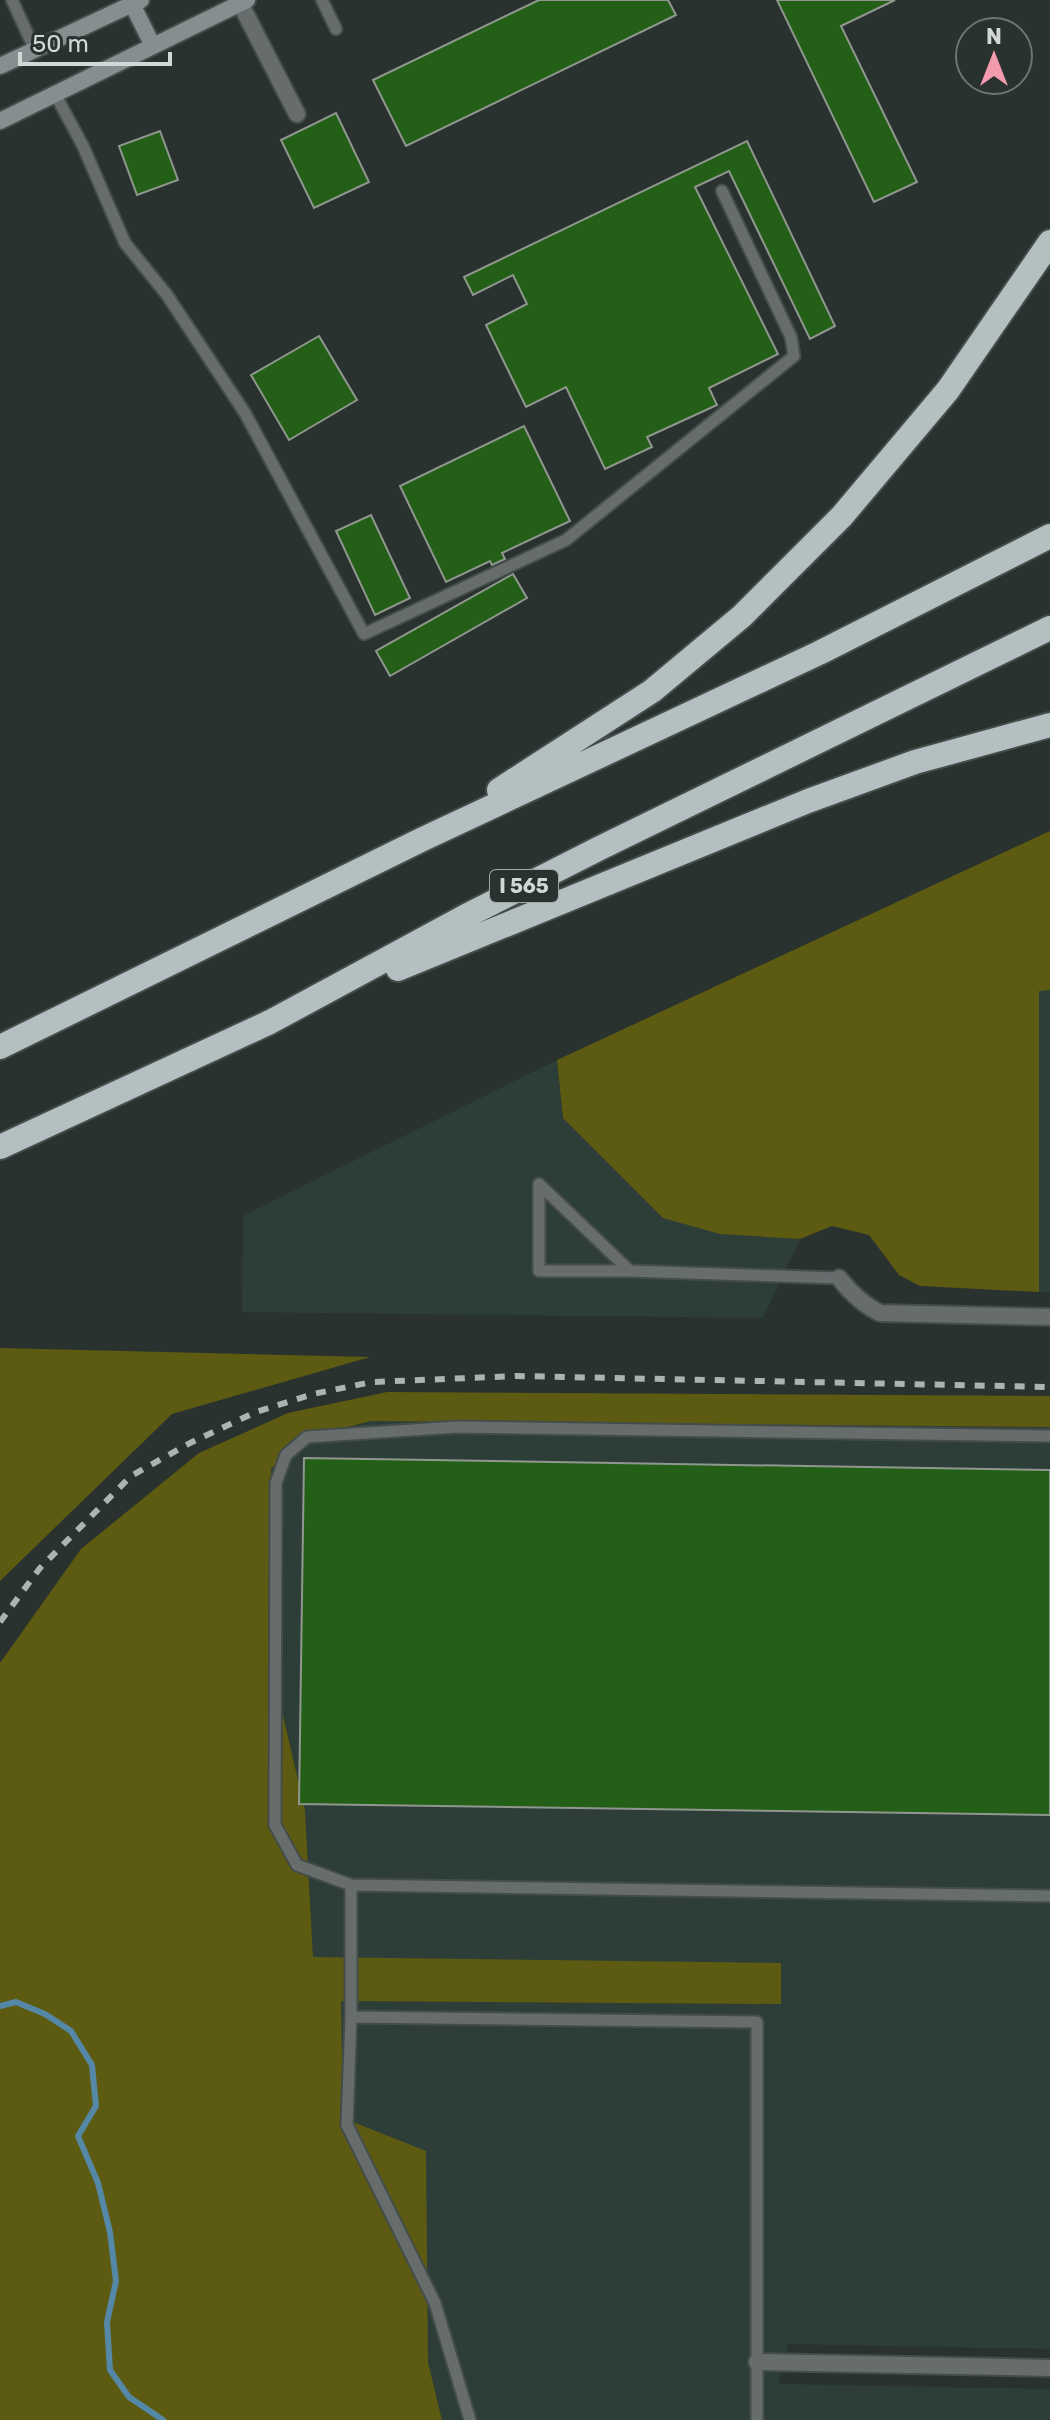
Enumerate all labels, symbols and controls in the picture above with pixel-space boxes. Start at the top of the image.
scale bar [20,16,170,66]
north arrow [954,16,1034,96]
text: N [986,23,1002,50]
text: 50 m [32,30,89,58]
road number: I 565 [490,870,558,902]

